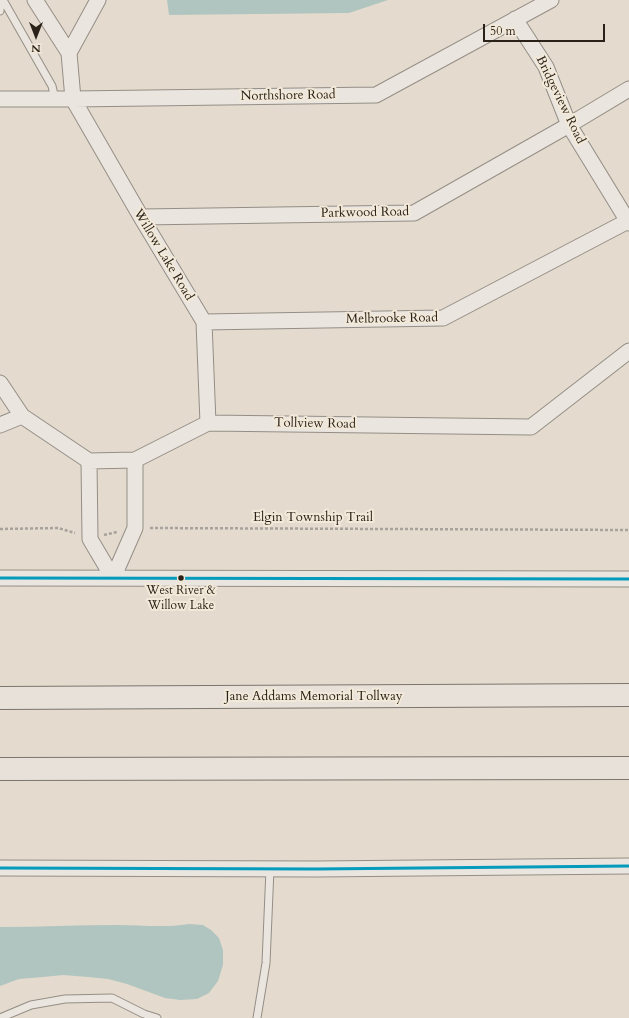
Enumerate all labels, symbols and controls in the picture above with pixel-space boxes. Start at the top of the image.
north arrow [16,16,56,56]
scale bar [485,16,607,42]
text: 50 m [490,23,516,39]
text: N [31,41,41,56]
street label: Bridgeview Road [532,53,588,147]
street label: Northshore Road [240,87,336,105]
street label: Parkwood Road [321,204,409,222]
street label: Willow Lake Road [130,206,196,304]
street label: Melbrooke Road [346,310,438,328]
street label: Tollview Road [274,415,356,433]
street label: Elgin Township Trail [253,510,373,526]
marker: West River & Willow Lake [176,573,186,583]
place label: West River & Willow Lake [146,584,216,612]
street label: Jane Addams Memorial Tollway [225,689,403,705]

